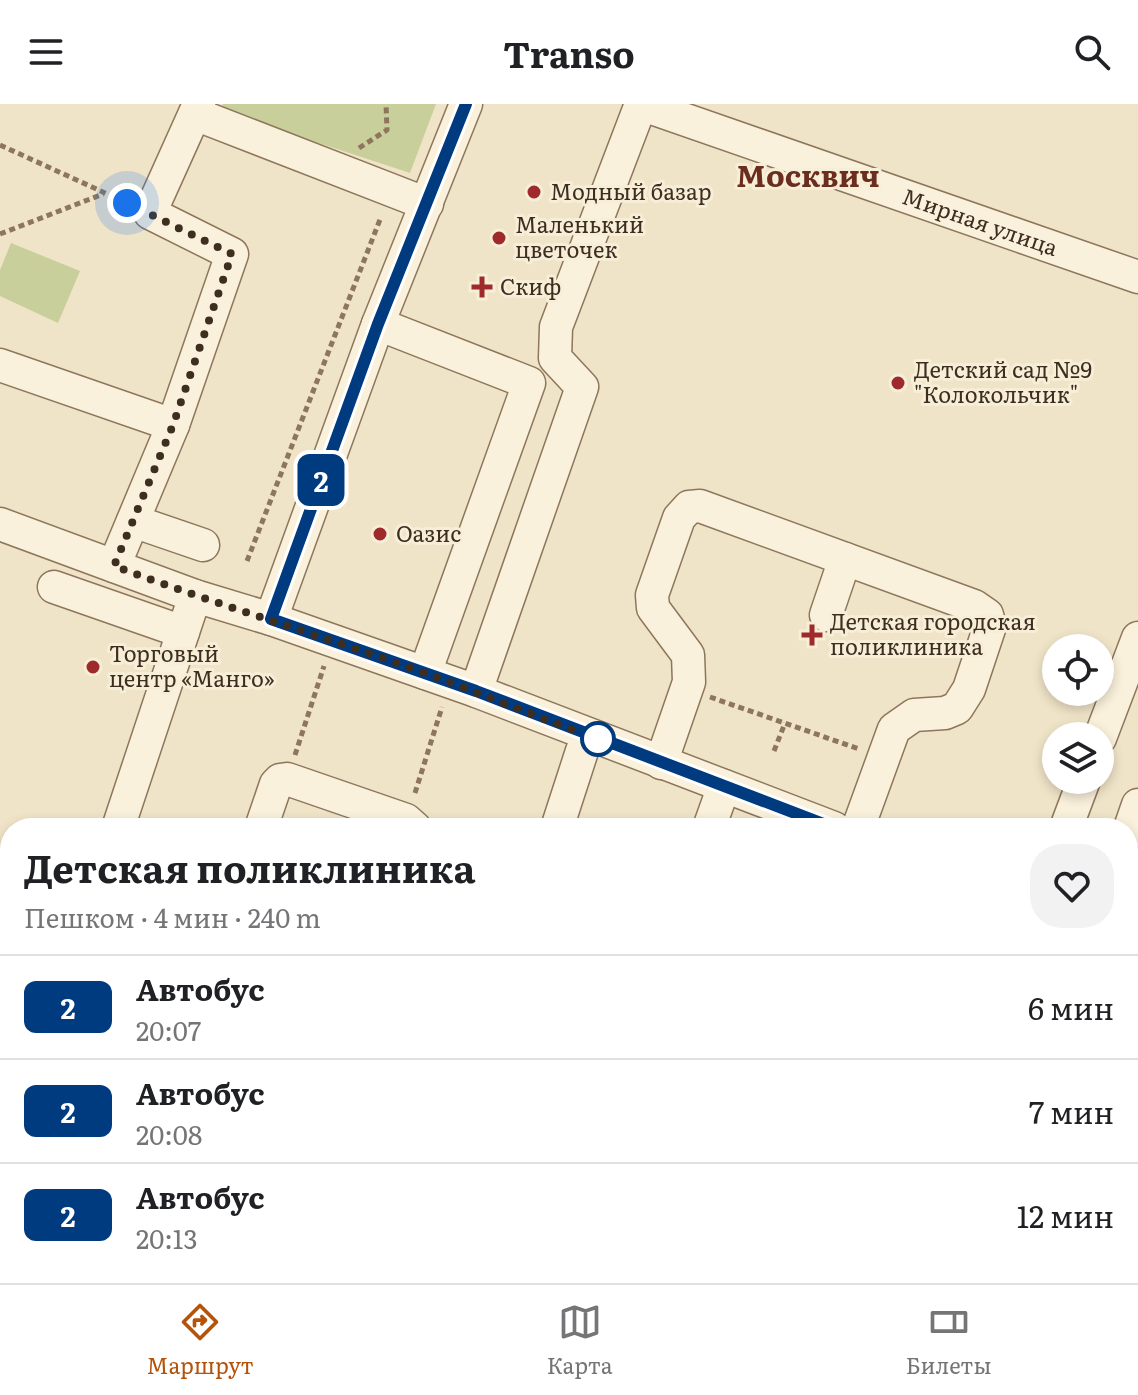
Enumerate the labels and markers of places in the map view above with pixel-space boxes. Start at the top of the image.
place label: Модный базар [550,174,711,207]
marker: Модный базар [525,183,543,201]
place label: Маленький цветочек [515,207,644,265]
marker: Маленький цветочек [490,229,508,247]
place label: Скиф [500,269,561,302]
marker: Скиф [471,276,493,298]
place label: Детский сад №9 "Колокольчик" [914,352,1092,410]
marker: Детский сад №9 "Колокольчик" [889,374,907,392]
place label: Оазис [396,516,461,549]
marker: Оазис [371,525,389,543]
place label: Детская городская поликлиника [830,604,1036,662]
marker: Детская городская поликлиника [801,624,823,646]
place label: Торговый центр «Манго» [109,636,275,694]
marker: Торговый центр «Манго» [84,658,102,676]
unlabelled marker [581,722,615,756]

